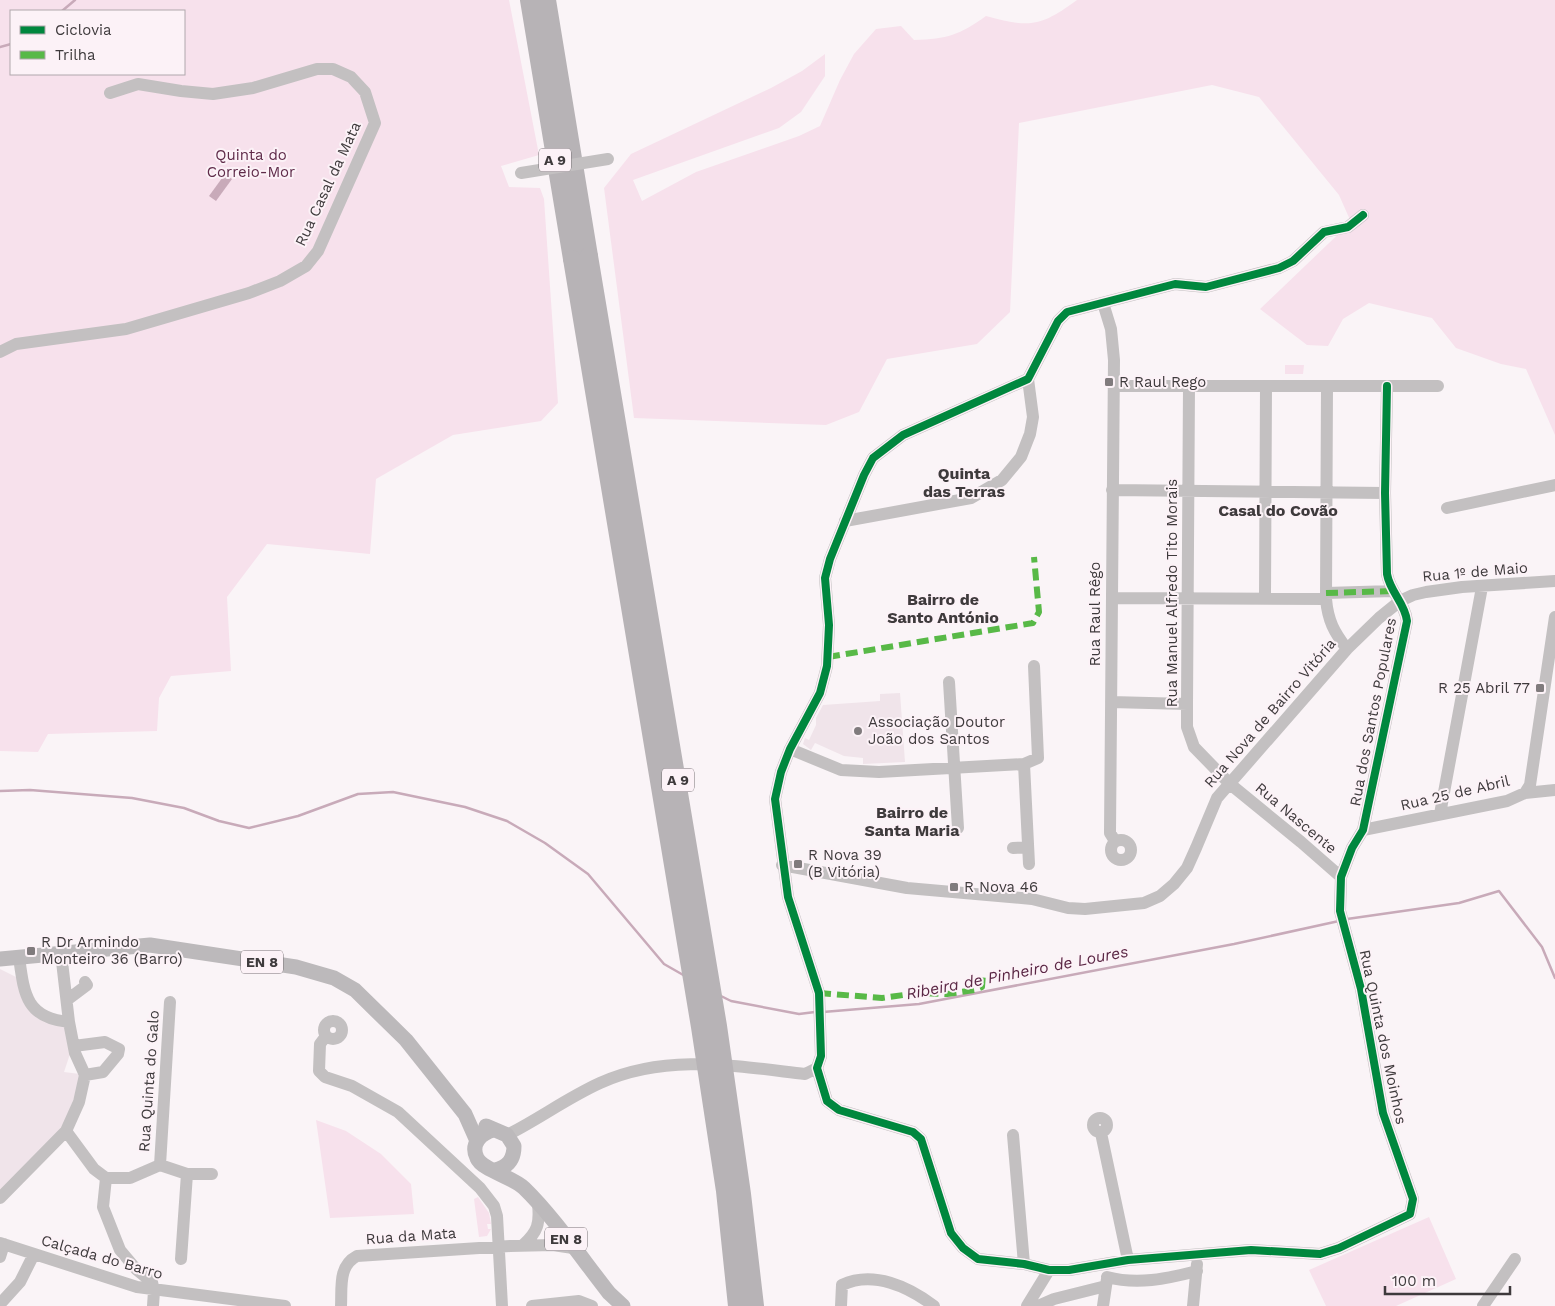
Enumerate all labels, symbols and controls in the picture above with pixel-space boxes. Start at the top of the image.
legend [10,10,185,75]
text: Ciclovia [55,21,112,39]
text: Trilha [55,46,96,64]
street label: Rua Casal da Mata [291,119,365,249]
park label: Quinta do Correio-Mor [207,146,295,181]
road number: A 9 [539,148,571,172]
place label: R Raul Rego [1119,373,1206,391]
marker: R Raul Rego [1103,376,1115,388]
district label: Quinta das Terras [923,464,1005,501]
street label: Rua Manuel Alfredo Tito Morais [1163,479,1181,707]
district label: Casal do Covão [1218,501,1338,520]
street label: Rua 1º de Maio [1422,558,1528,586]
street label: Rua Raul Rêgo [1086,562,1104,666]
district label: Bairro de Santo António [887,590,999,627]
street label: Rua dos Santos Populares [1346,616,1400,808]
street label: Rua Nova de Bairro Vitória [1200,634,1340,791]
place label: R 25 Abril 77 [1438,679,1530,697]
marker: R 25 Abril 77 [1534,682,1546,694]
place label: Associação Doutor João dos Santos [868,713,1005,748]
marker: Associação Doutor João dos Santos [852,725,864,737]
road number: A 9 [662,768,694,792]
street label: Rua 25 de Abril [1399,772,1512,814]
street label: Rua Nascente [1252,779,1340,857]
district label: Bairro de Santa Maria [865,803,960,840]
place label: R Nova 39 (B Vitória) [808,846,882,881]
marker: R Nova 39 (B Vitória) [792,858,804,870]
place label: R Nova 46 [964,878,1038,896]
marker: R Nova 46 [948,881,960,893]
place label: R Dr Armindo Monteiro 36 (Barro) [41,933,183,968]
water label: Ribeira de Pinheiro de Loures [904,942,1130,1003]
marker: R Dr Armindo Monteiro 36 (Barro) [25,945,37,957]
street label: Rua Quinta dos Moinhos [1356,948,1410,1126]
road number: EN 8 [241,950,283,974]
street label: Rua Quinta do Galo [135,1010,163,1152]
street label: Rua da Mata [365,1224,457,1248]
road number: EN 8 [545,1228,587,1250]
street label: Calçada do Barro [39,1231,165,1283]
scale bar [1385,1264,1510,1296]
text: 100 m [1392,1272,1436,1290]

